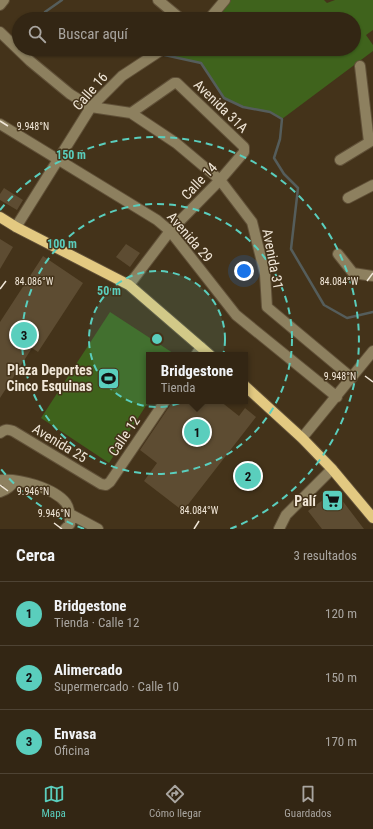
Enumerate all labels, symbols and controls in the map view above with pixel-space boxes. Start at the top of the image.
search box [12,12,361,56]
icon: search [26,23,48,45]
text: Buscar aquí [58,25,128,43]
street label: Calle 16 [69,69,111,113]
street label: Avenida 31A [191,76,251,136]
text: 9.948°N [17,121,49,132]
text: 150 m [56,148,86,162]
street label: Calle 14 [178,159,220,203]
street label: Avenida 29 [164,209,216,265]
street label: Avenida 31 [259,228,287,290]
text: 100 m [47,237,77,251]
your location [234,261,254,281]
text: 84.086°W [15,276,54,287]
text: 84.084°W [320,276,359,287]
text: 50 m [97,284,121,298]
pin: 3 [11,320,37,350]
centre of rings [150,332,164,346]
popup [146,352,248,404]
place label: Plaza Deportes Cinco Esquinas [7,362,92,394]
text: Bridgestone [161,362,233,380]
sports icon: Plaza Deportes Cinco Esquinas [95,365,121,391]
text: 9.948°N [324,371,356,382]
text: Tienda [161,380,196,395]
street label: Calle 12 [105,413,143,459]
pin: 1 [184,417,210,447]
street label: Avenida 25 [30,420,90,466]
pin: 2 [235,461,261,491]
text: 9.946°N [17,486,49,497]
supermarket icon: Palí [319,488,345,514]
place label: Palí [294,493,317,509]
text: 84.084°W [180,505,219,516]
text: 9.946°N [38,508,70,519]
text: Cerca [16,545,55,565]
text: 3 resultados [293,548,357,563]
text: Bridgestone [54,597,127,615]
text: 1 [26,606,32,621]
text: 120 m [325,606,357,621]
text: Tienda · Calle 12 [54,615,139,630]
text: Alimercado [54,661,123,679]
text: 2 [26,670,32,685]
text: 150 m [325,670,357,685]
text: Supermercado · Calle 10 [54,679,179,694]
text: Envasa [54,725,96,743]
text: 3 [26,734,32,749]
text: 170 m [325,734,357,749]
text: Oficina [54,743,90,758]
tab: Mapa [42,783,66,820]
tab: Cómo llegar [149,783,201,820]
tab: Guardados [284,783,331,820]

